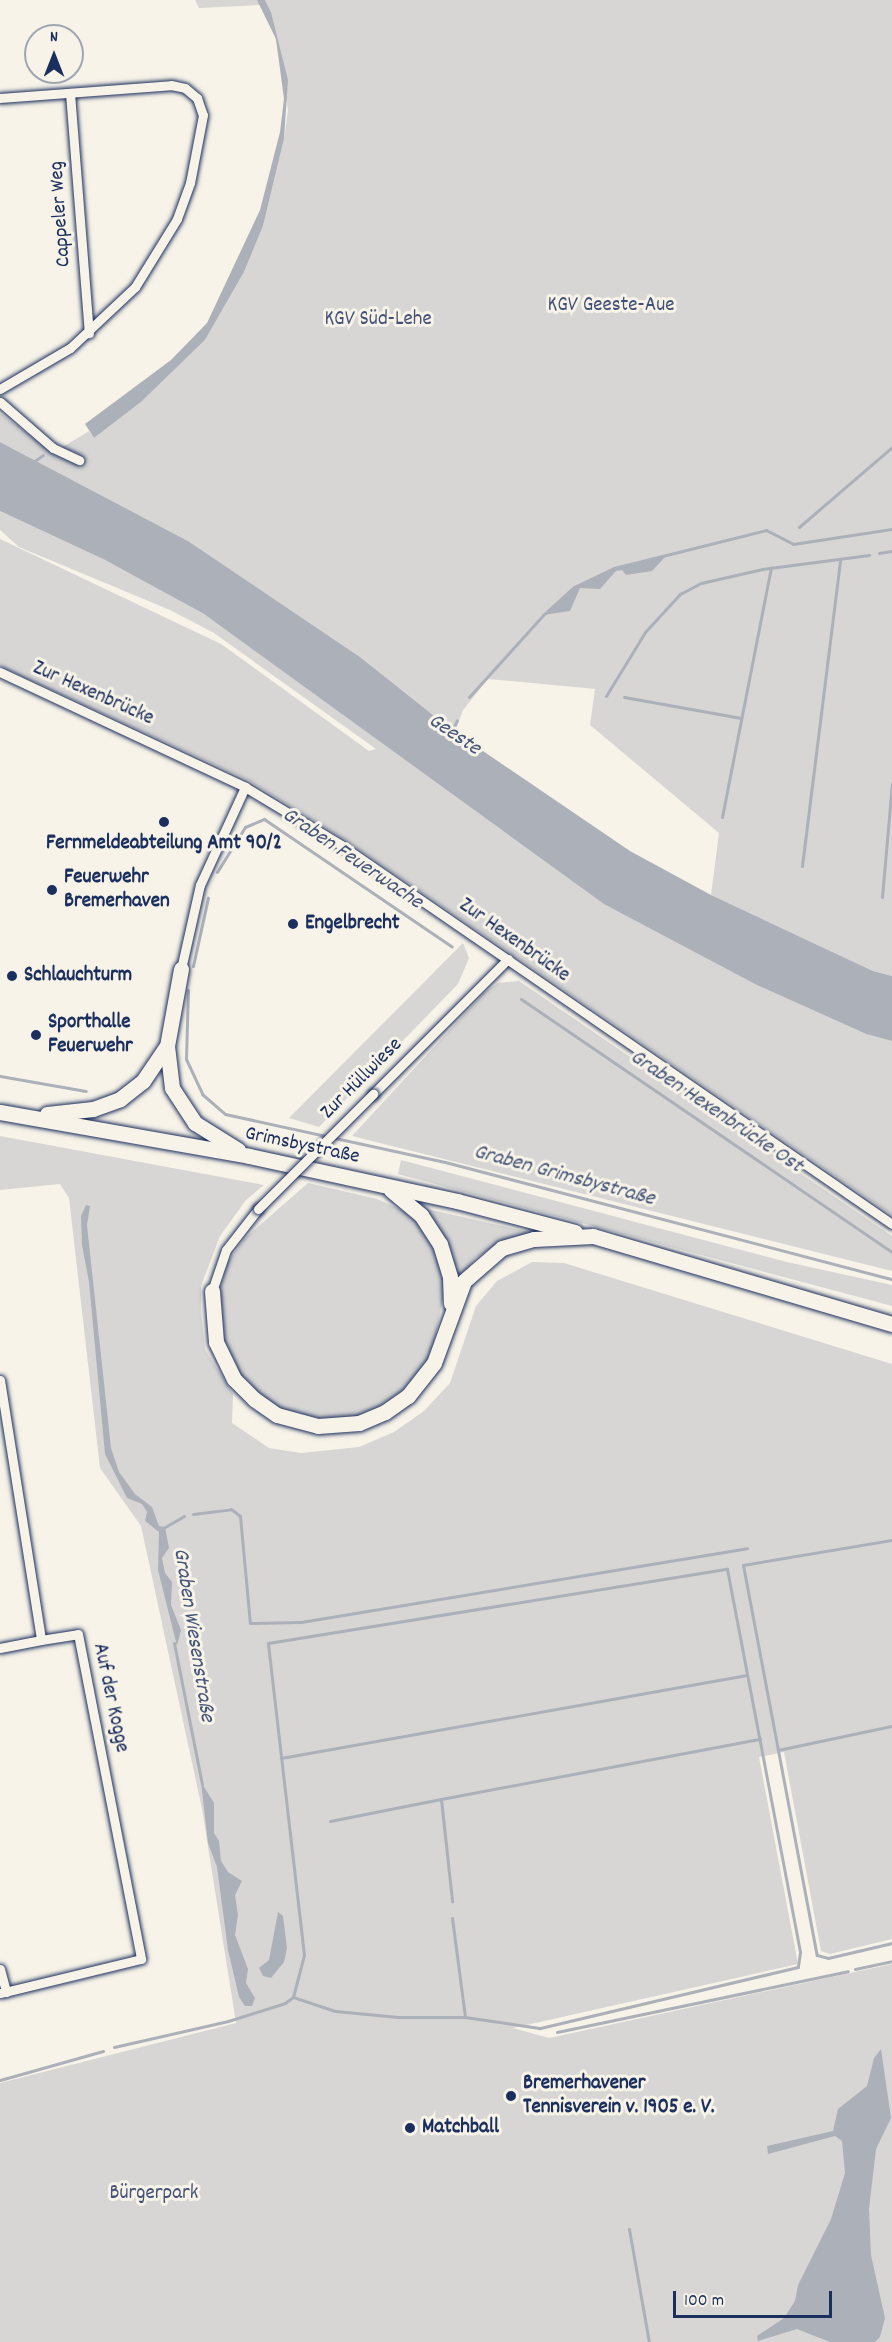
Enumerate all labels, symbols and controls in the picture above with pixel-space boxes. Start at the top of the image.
north arrow [24,24,84,84]
text: N [50,26,58,49]
street label: Cappeler Weg [45,160,77,268]
park label: KGV Geeste-Aue [547,293,675,319]
park label: KGV Süd-Lehe [324,307,432,333]
street label: Zur Hexenbrücke [29,656,157,732]
water label: Geeste [423,708,485,762]
water label: Graben Feuerwache [277,802,427,916]
marker: Fernmeldeabteilung Amt 90/2 [157,815,171,829]
place label: Fernmeldeabteilung Amt 90/2 [46,831,282,857]
place label: Feuerwehr Bremerhaven [64,865,170,915]
marker: Feuerwehr Bremerhaven [45,883,59,897]
street label: Zur Hexenbrücke [454,893,574,989]
place label: Engelbrecht [305,911,400,937]
marker: Engelbrecht [286,917,300,931]
place label: Schlauchturm [24,963,132,989]
marker: Schlauchturm [5,969,19,983]
place label: Sporthalle Feuerwehr [48,1010,133,1060]
marker: Sporthalle Feuerwehr [29,1028,43,1042]
street label: Zur Hüllwiese [316,1033,408,1125]
water label: Graben Hexenbrücke Ost [625,1044,807,1180]
street label: Grimsbystraße [242,1122,362,1170]
water label: Graben Grimsbystraße [471,1139,657,1213]
water label: Graben Wiesenstraße [166,1546,220,1724]
street label: Auf der Kogge [86,1641,134,1755]
place label: Bremerhavener Tennisverein v. 1905 e. V. [523,2071,714,2121]
marker: Bremerhavener Tennisverein v. 1905 e. V. [504,2089,518,2103]
place label: Matchball [422,2115,499,2141]
marker: Matchball [403,2121,417,2135]
park label: Bürgerpark [110,2181,198,2207]
scale bar [676,2279,835,2317]
text: 100 m [684,2289,724,2314]

